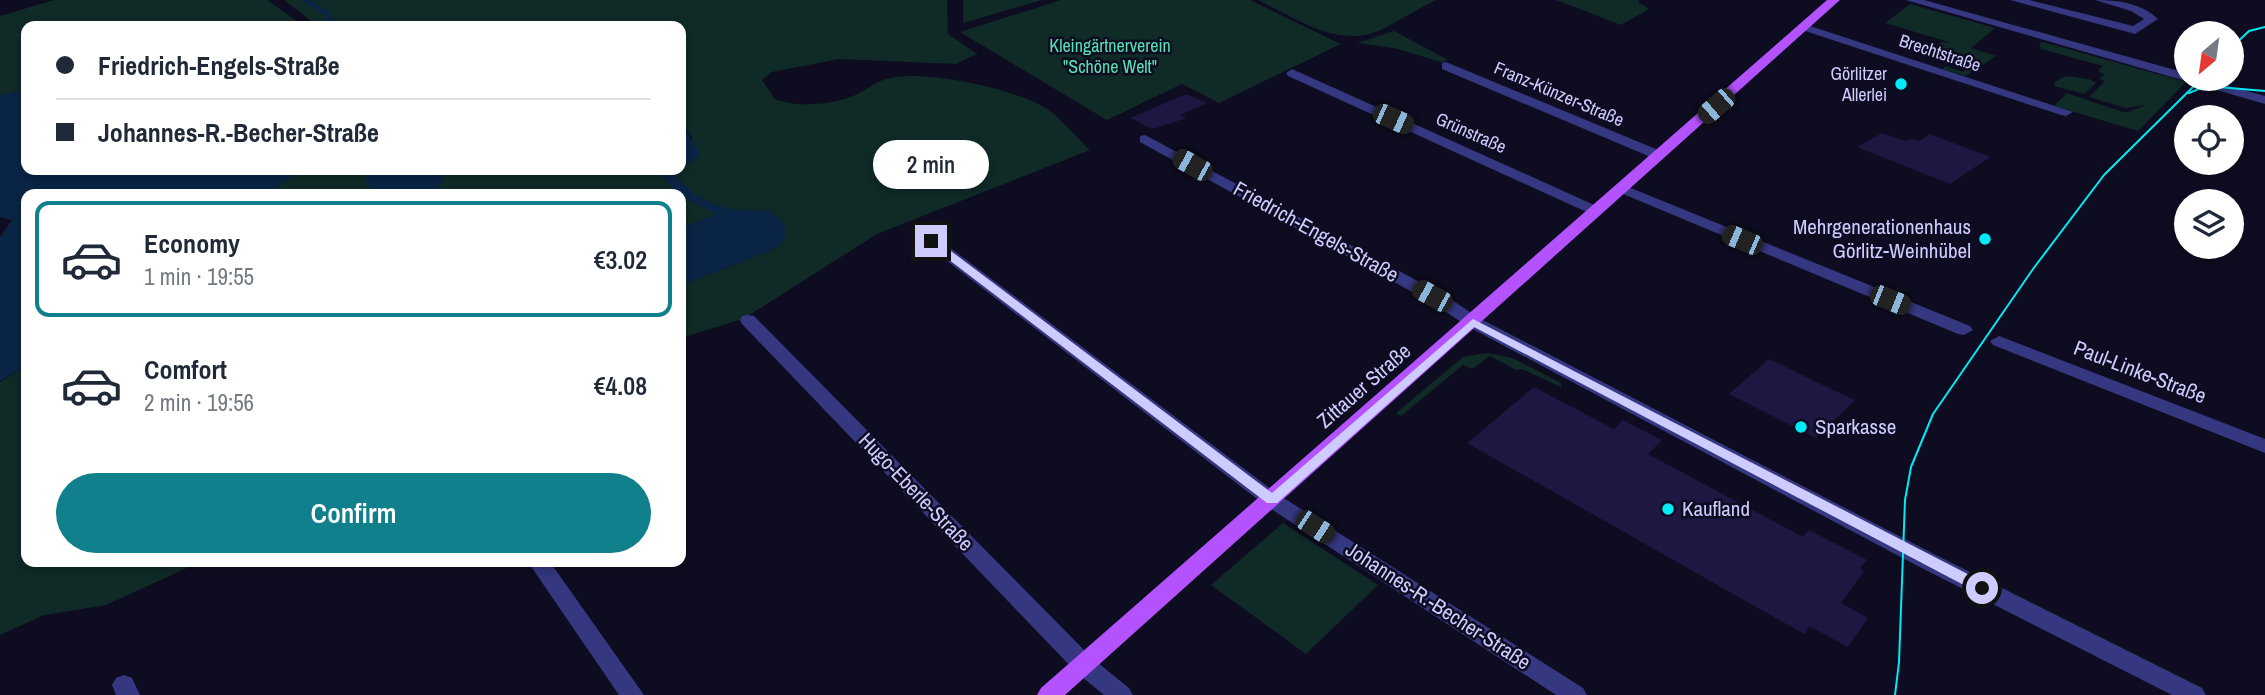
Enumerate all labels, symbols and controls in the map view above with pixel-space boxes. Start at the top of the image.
north arrow [2174,21,2244,91]
map controls [2174,21,2244,259]
street label: Brechtstraße [1896,28,1984,77]
park label: Kleingärtnerverein "Schöne Welt" [1049,33,1171,79]
text: Friedrich-Engels-Straße [98,48,340,83]
street label: Franz-Künzer-Straße [1491,55,1628,132]
place label: Görlitzer Allerlei [1830,61,1887,107]
marker: Görlitzer Allerlei [1893,76,1909,92]
car [1694,84,1739,128]
car [1370,101,1417,137]
button: locate [2174,105,2244,175]
street label: Grünstraße [1432,106,1510,159]
text: Johannes-R.-Becher-Straße [98,115,379,150]
callout: 2 min [873,140,989,188]
car [1169,146,1216,184]
text: 2 min [907,149,955,180]
street label: Friedrich-Engels-Straße [1228,174,1404,289]
button: layers [2174,189,2244,259]
place label: Mehrgenerationenhaus Görlitz-Weinhübel [1793,212,1971,265]
car [1719,222,1766,258]
route end [915,225,947,257]
text: Economy [144,226,240,261]
icon: car [60,228,123,291]
marker: Mehrgenerationenhaus Görlitz-Weinhübel [1977,231,1993,247]
text: €3.02 [594,242,647,277]
text: 1 min · 19:55 [144,261,254,292]
car [1409,277,1456,315]
car [1867,282,1914,318]
street label: Paul-Linke-Straße [2070,333,2211,410]
street label: Zittauer Straße [1310,337,1417,435]
text: Comfort [144,352,227,387]
icon: car [60,354,123,417]
text: €4.08 [594,368,647,403]
text: 2 min · 19:56 [144,387,254,418]
place label: Sparkasse [1815,412,1896,441]
marker: Sparkasse [1793,419,1809,435]
street label: Hugo-Eberle-Straße [852,426,980,557]
button: Confirm [56,473,651,553]
place label: Kaufland [1682,494,1750,523]
marker: Kaufland [1660,501,1676,517]
car [1292,507,1339,547]
street label: Johannes-R.-Becher-Straße [1340,535,1536,676]
route start [1966,572,1998,604]

